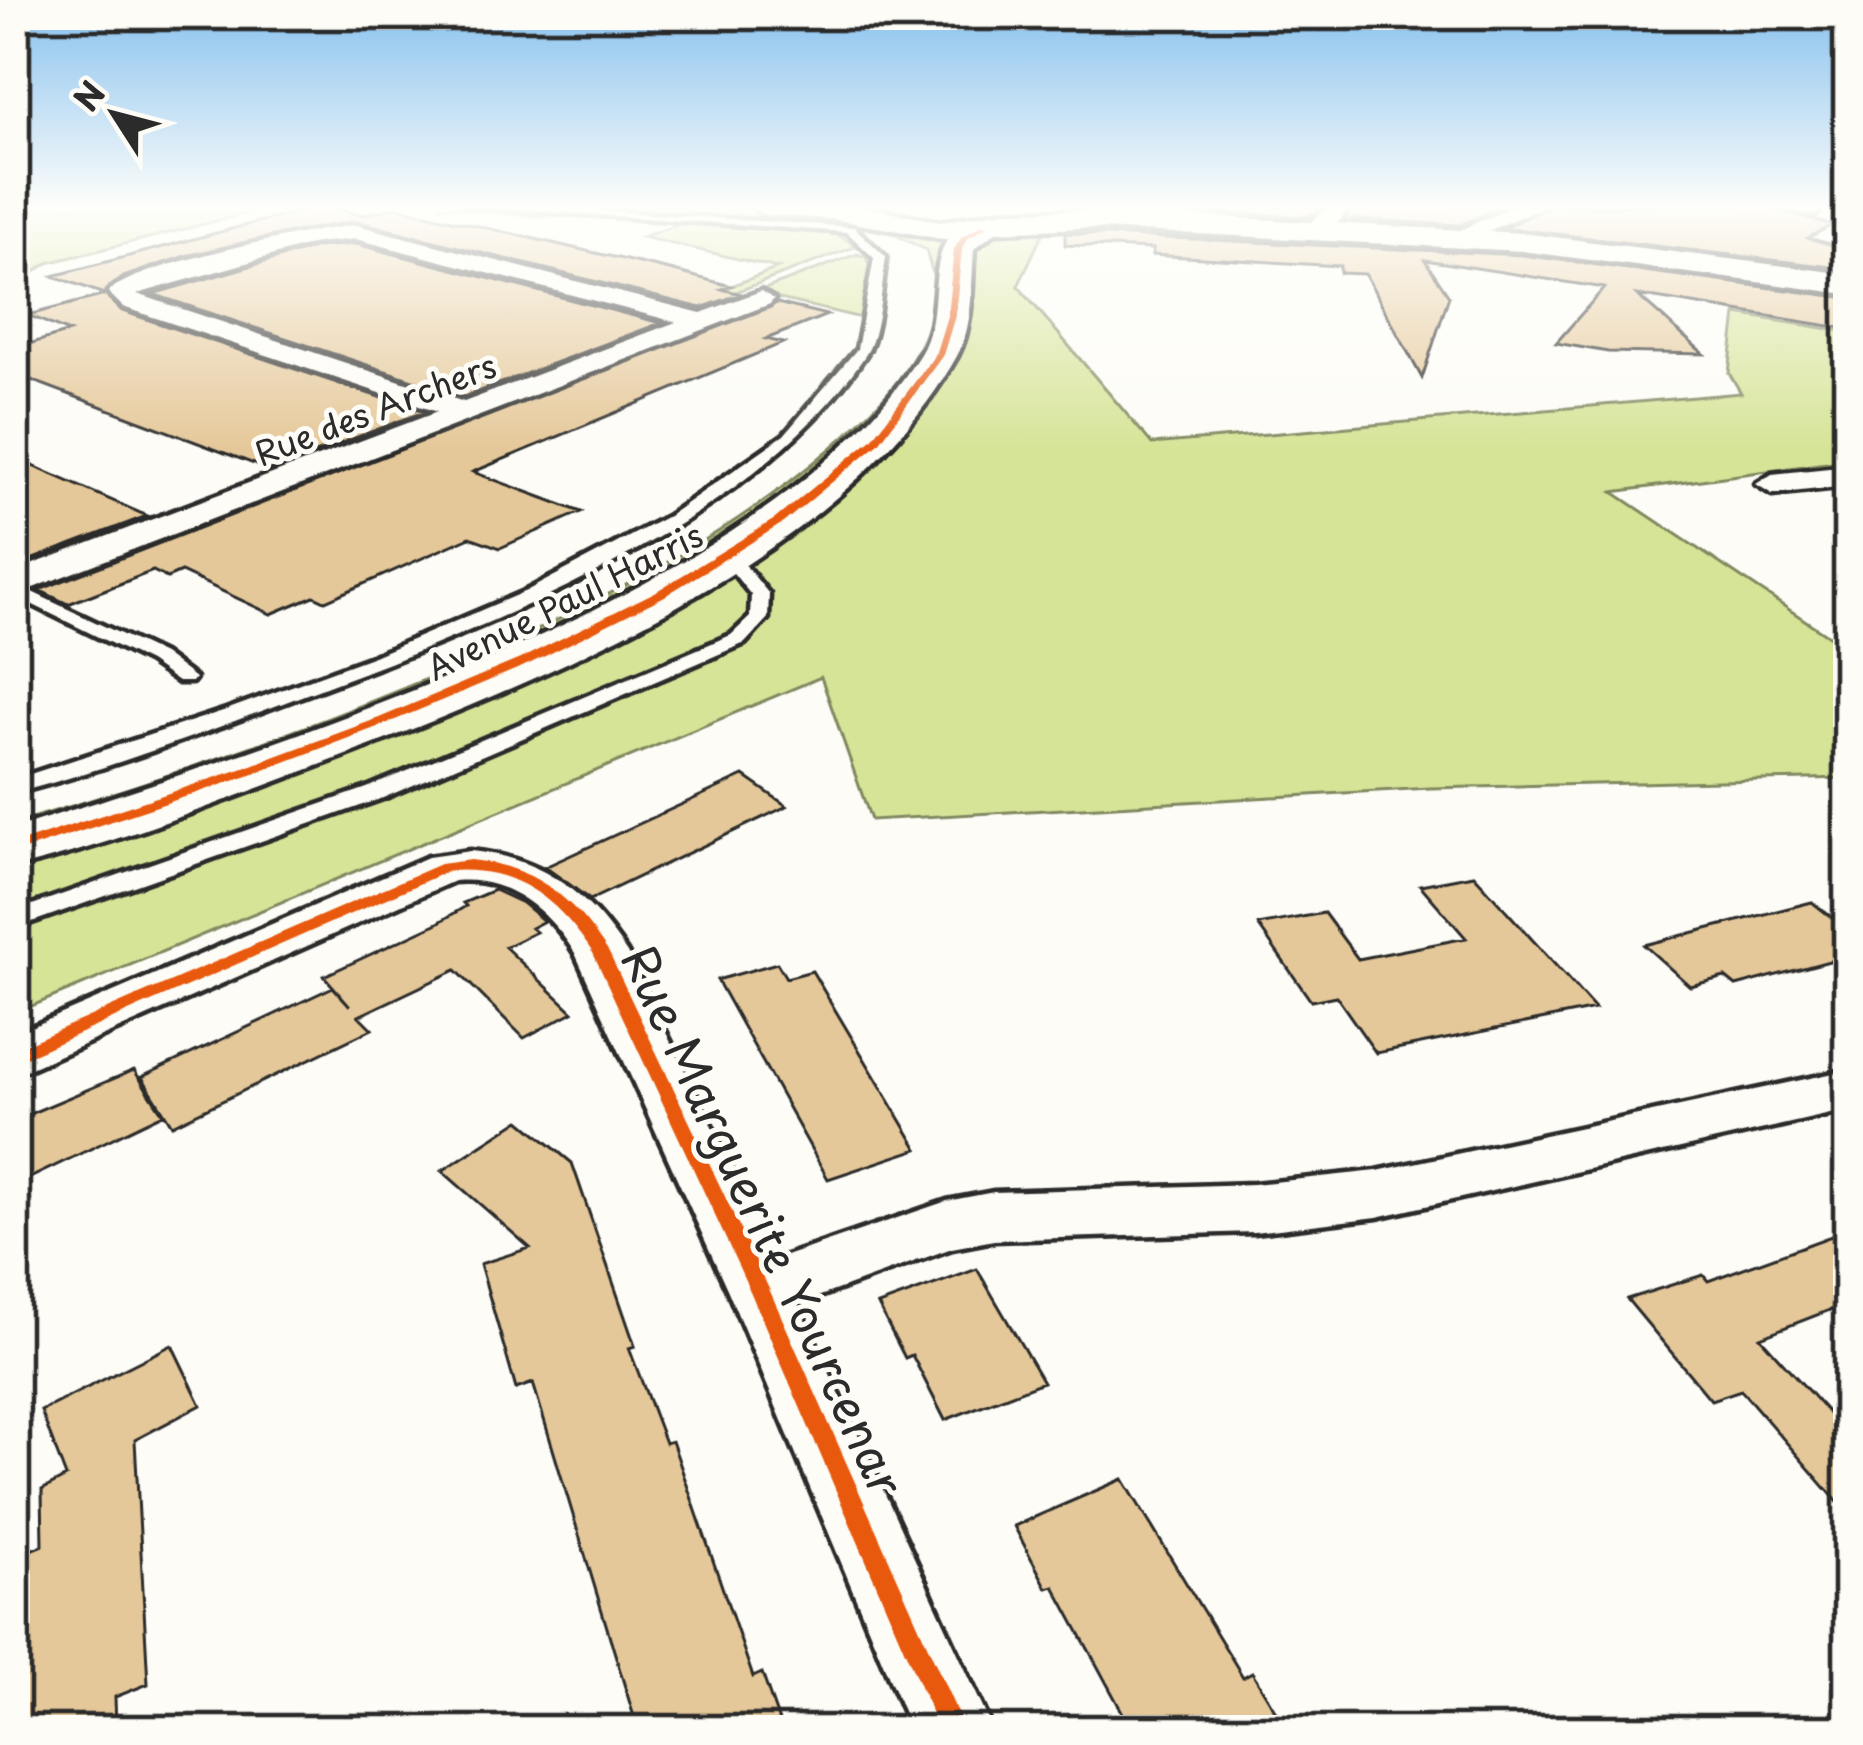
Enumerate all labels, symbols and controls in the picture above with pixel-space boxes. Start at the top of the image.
north arrow [54,54,174,174]
text: N [60,70,116,120]
street label: Rue des Archers [247,339,503,477]
street label: Avenue Paul Harris [417,509,711,691]
street label: Rue Marguerite Yourcenar [606,933,925,1508]

